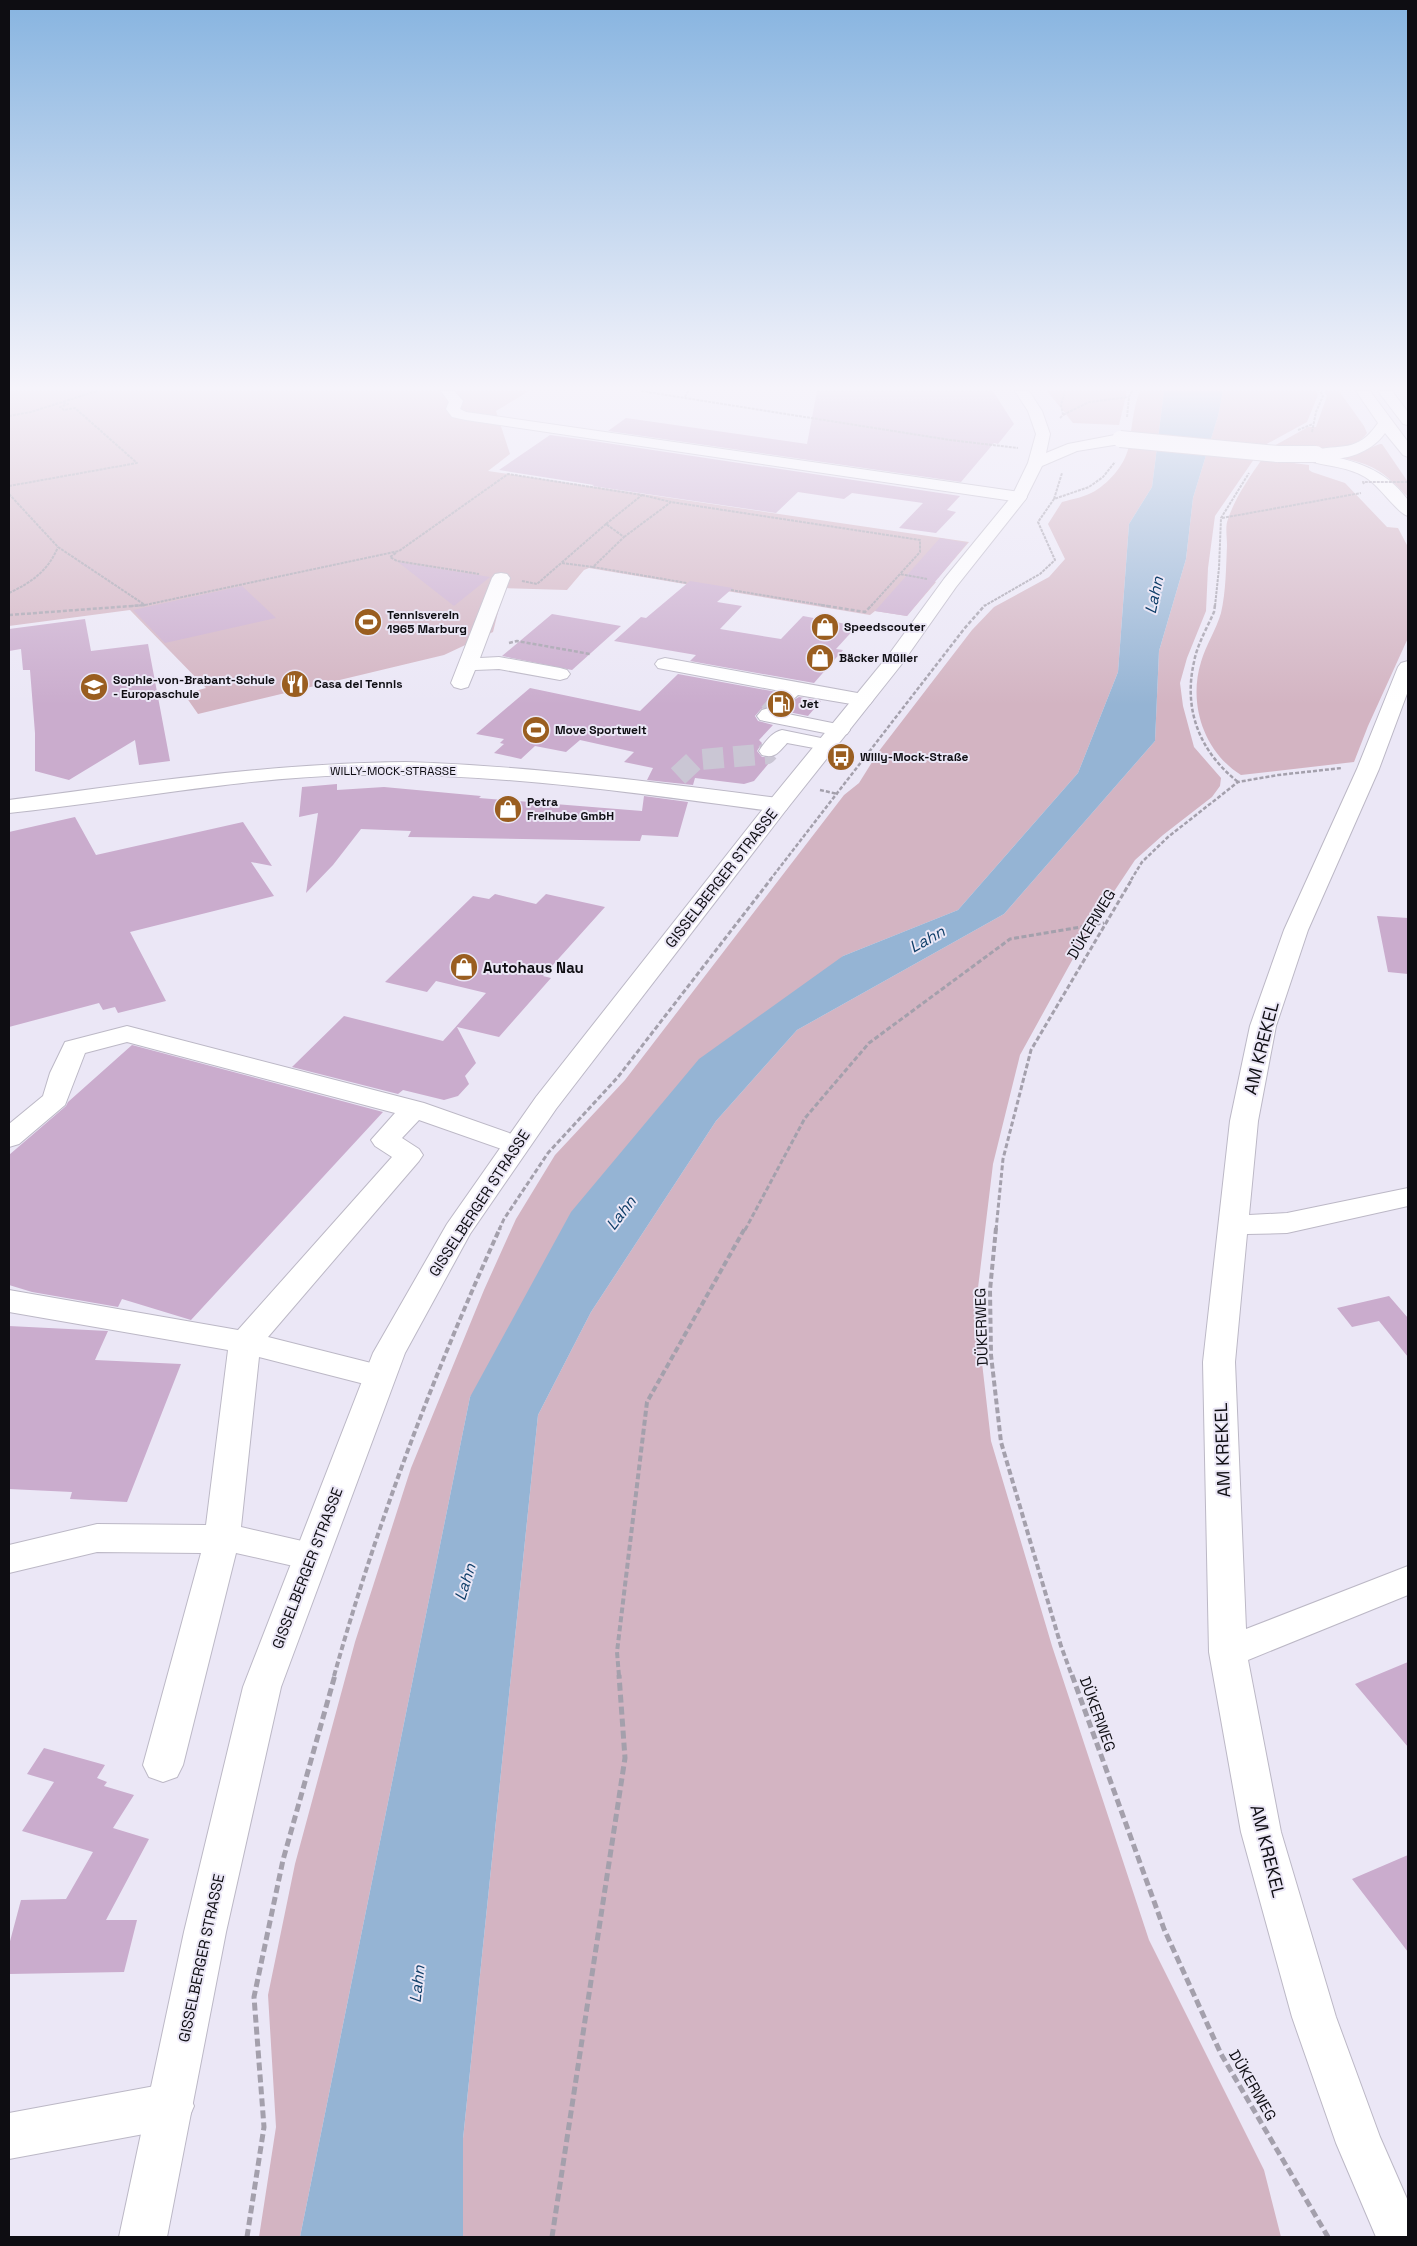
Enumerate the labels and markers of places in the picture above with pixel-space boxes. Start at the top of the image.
sports icon: Tennisverein 1965 Marburg [353,607,383,637]
place label: Tennisverein 1965 Marburg [387,607,467,637]
shop icon: Speedscouter [810,612,840,642]
place label: Speedscouter [844,619,926,635]
shop icon: Bäcker Müller [805,643,835,673]
place label: Bäcker Müller [839,650,918,666]
restaurant icon: Casa del Tennis [280,669,310,699]
school or university icon: Sophie-von-Brabant-Schule - Europaschule [79,672,109,702]
place label: Sophie-von-Brabant-Schule - Europaschule [113,672,275,702]
place label: Casa del Tennis [314,676,402,692]
fuel station icon: Jet [766,689,796,719]
place label: Jet [800,696,819,712]
sports icon: Move Sportwelt [521,715,551,745]
place label: Move Sportwelt [555,722,647,738]
bus stop icon: Willy-Mock-Straße [826,742,856,772]
place label: Willy-Mock-Straße [860,749,969,765]
shop icon: Petra Freihube GmbH [493,794,523,824]
place label: Petra Freihube GmbH [527,794,614,824]
shop icon: Autohaus Nau [449,952,479,982]
place label: Autohaus Nau [483,958,584,977]

